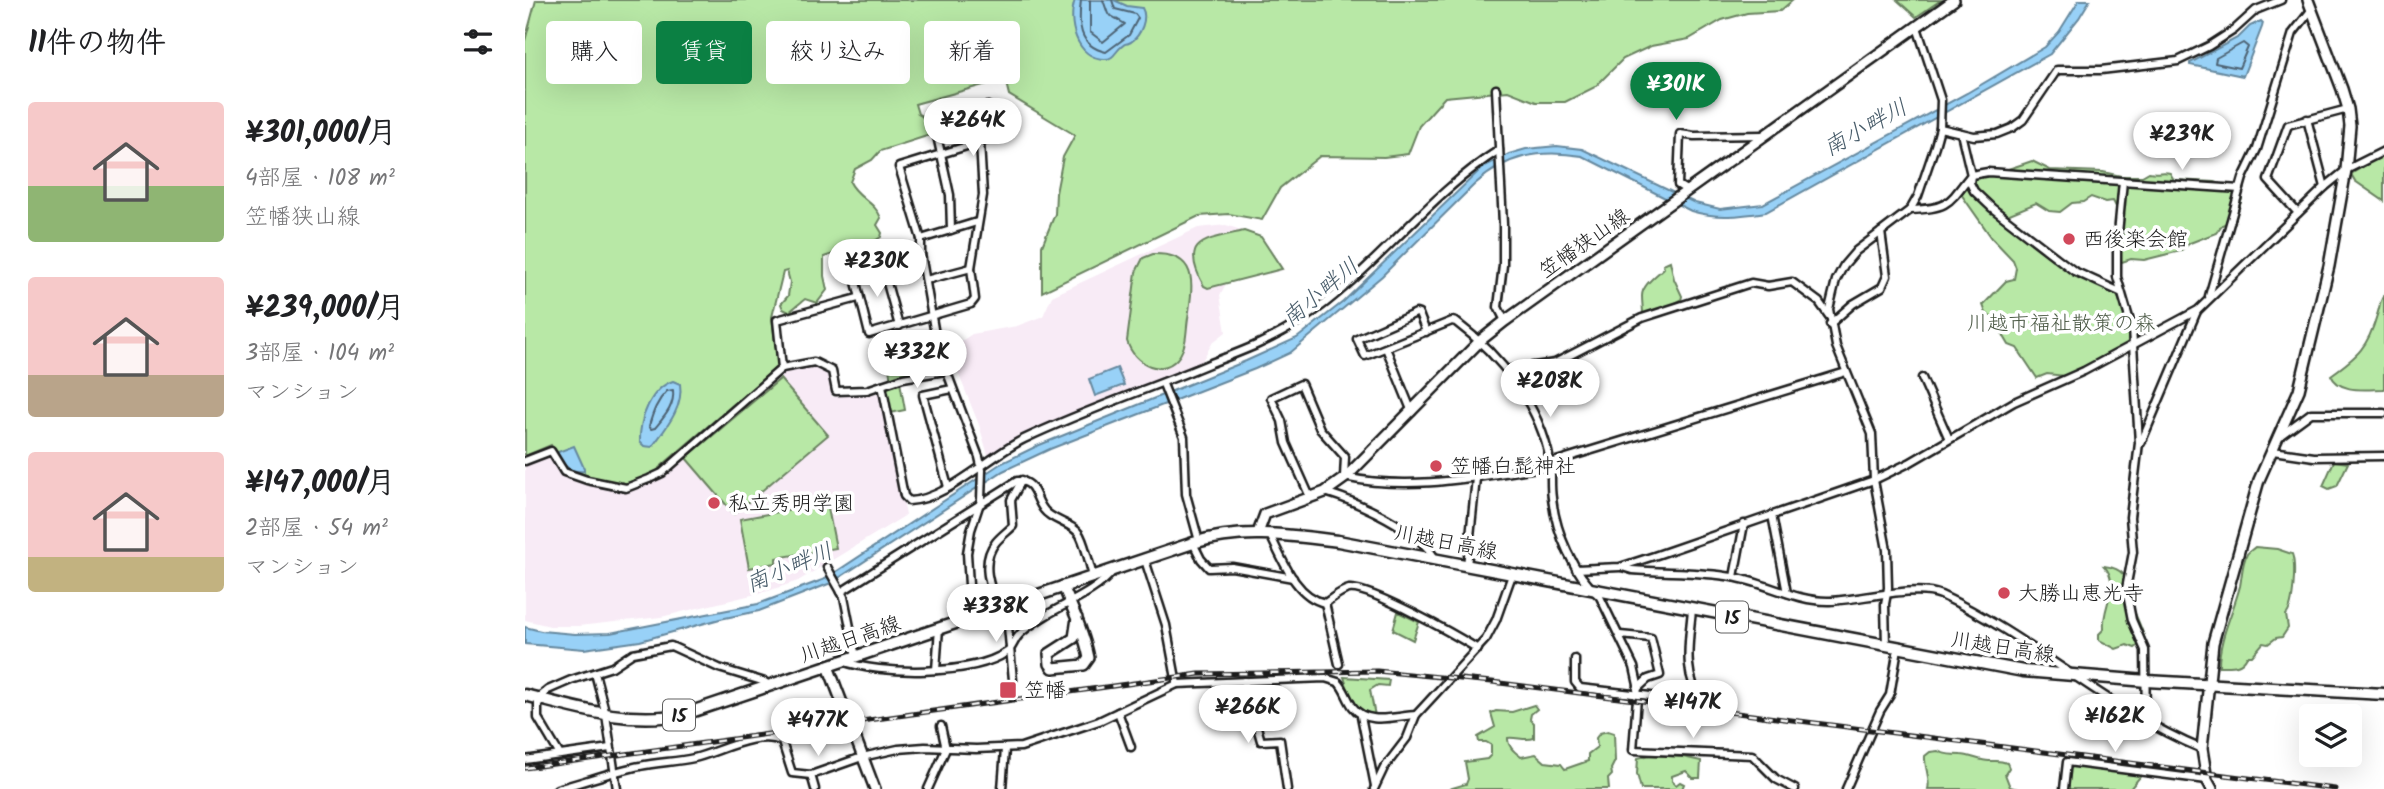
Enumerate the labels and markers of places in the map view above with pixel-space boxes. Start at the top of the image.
pin: ¥301K [1627,62,1725,122]
pin: ¥264K [924,99,1022,158]
pin: ¥239K [2133,113,2231,172]
place label: 西後楽会館 [2083,224,2188,257]
marker: 西後楽会館 [2061,231,2077,247]
pin: ¥230K [828,240,926,299]
pin: ¥332K [868,330,966,390]
pin: ¥208K [1501,360,1599,419]
place label: 笠幡白髭神社 [1450,451,1576,484]
marker: 笠幡白髭神社 [1428,458,1444,474]
place label: 私立秀明学園 [728,488,854,521]
marker: 私立秀明学園 [706,495,722,511]
place label: 大勝山恵光寺 [2018,578,2144,611]
pin: ¥338K [947,584,1045,644]
marker: 大勝山恵光寺 [1996,585,2012,601]
place label: 笠幡 [1024,675,1066,708]
marker: 笠幡 [998,680,1018,700]
pin: ¥147K [1644,680,1742,740]
pin: ¥266K [1199,686,1297,745]
pin: ¥162K [2066,694,2164,754]
pin: ¥477K [769,698,867,758]

